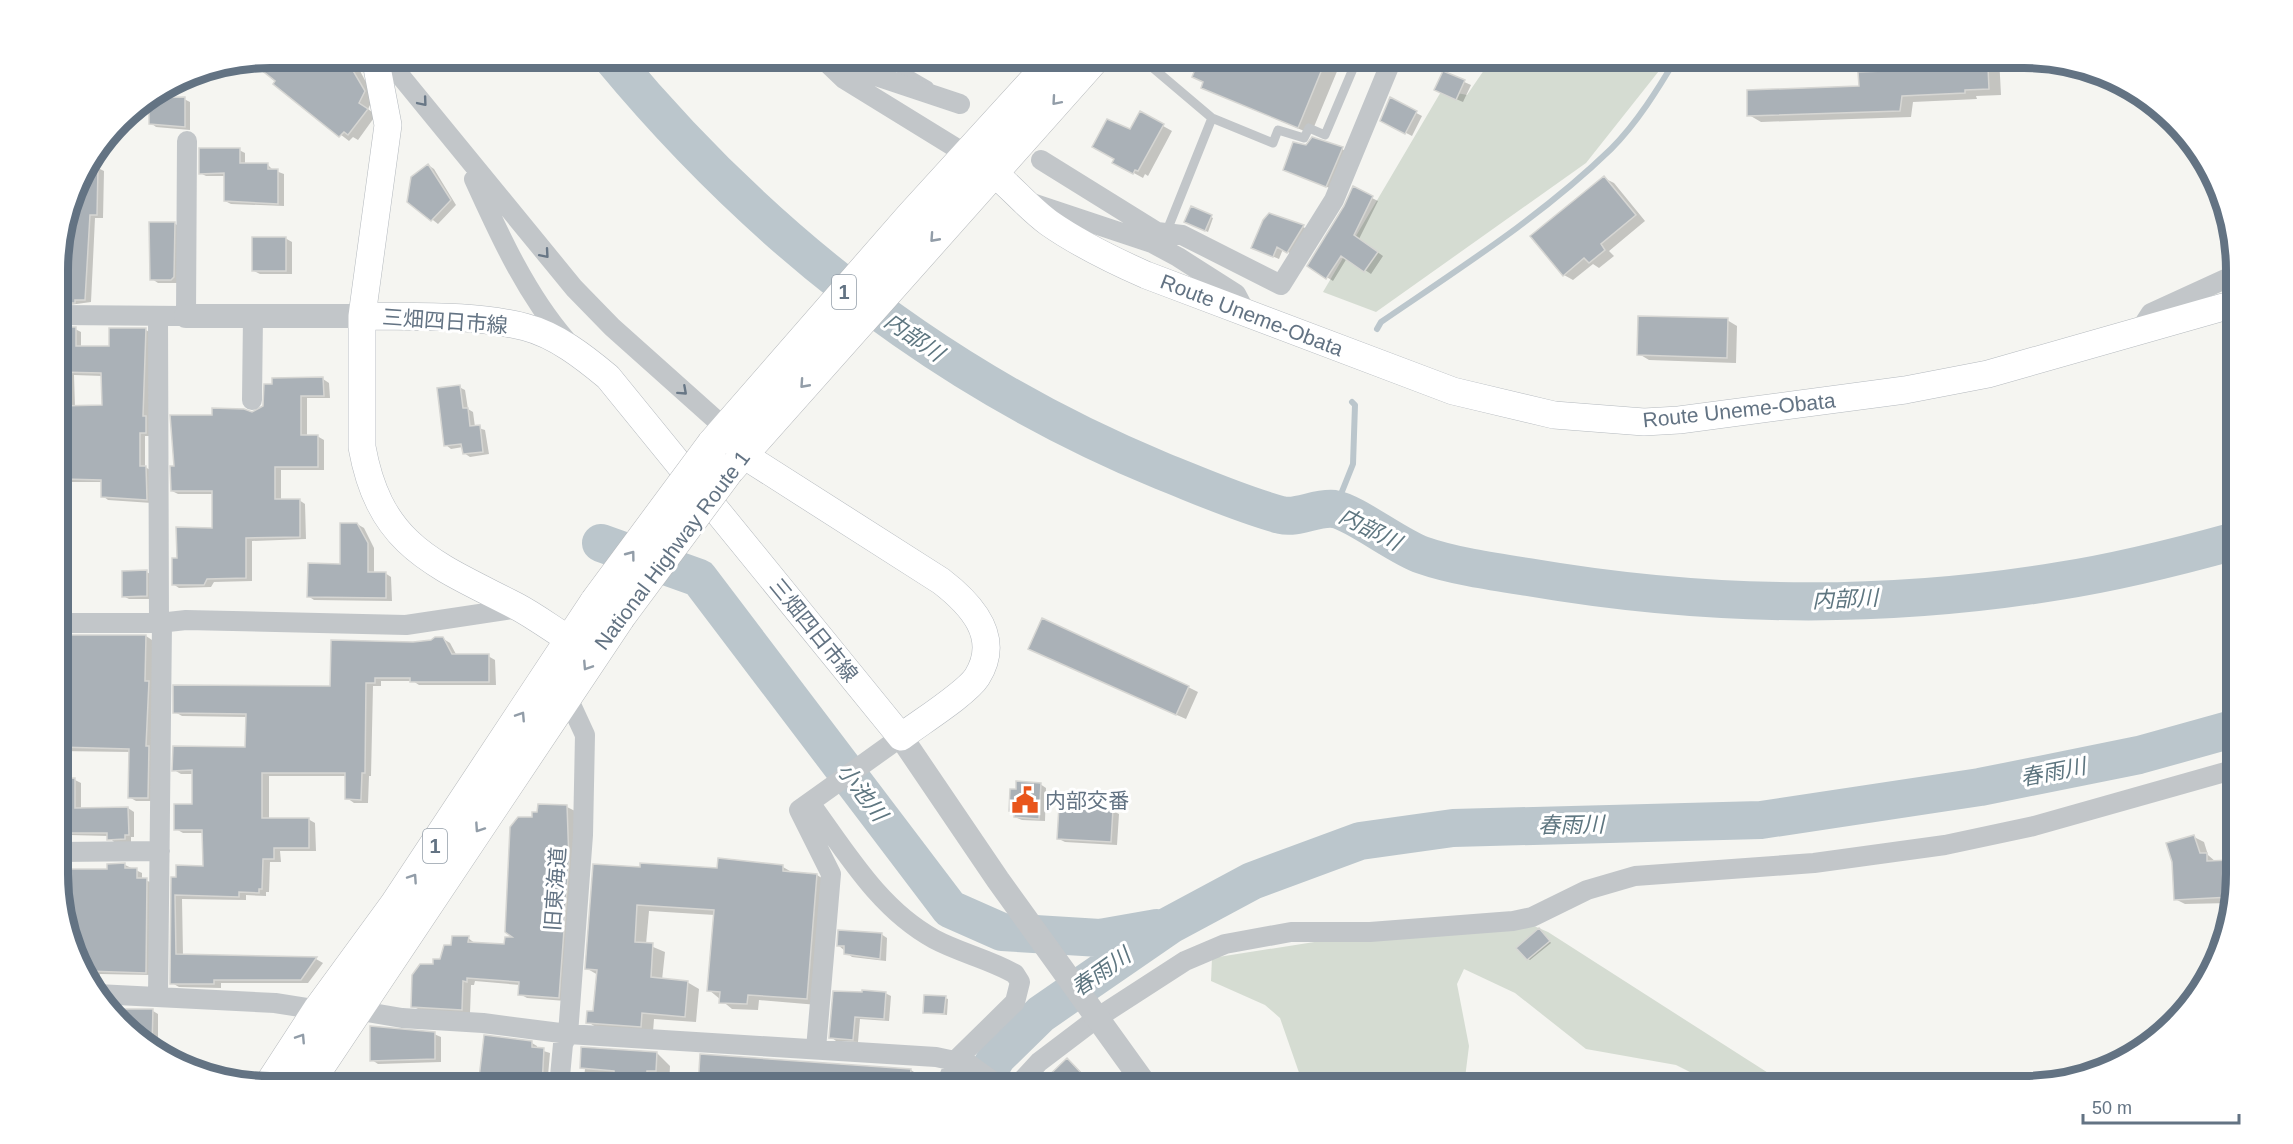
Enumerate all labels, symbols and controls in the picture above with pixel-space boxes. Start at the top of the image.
one-way arrow [1052,94,1063,105]
one-way arrow [416,95,427,106]
one-way arrow [930,231,941,242]
one-way arrow [538,247,549,258]
street label: Route Uneme-Obata [1157,270,1347,361]
road number: 1 [832,275,856,309]
street label: 三畑四日市線 [381,305,509,337]
water label: 内部川 [880,308,950,367]
one-way arrow [800,377,811,387]
one-way arrow [676,384,687,395]
street label: Route Uneme-Obata [1641,388,1837,432]
street label: National Highway Route 1 [590,446,754,654]
water label: 内部川 [1335,503,1407,556]
one-way arrow [624,550,635,561]
street label: 三畑四日市線 [765,574,863,686]
water label: 内部川 [1812,585,1880,613]
one-way arrow [582,660,594,670]
one-way arrow [514,712,525,723]
water label: 春雨川 [2018,753,2090,791]
water label: 小池川 [832,758,893,827]
public building icon: 内部交番 [1010,785,1040,815]
place label: 内部交番 [1045,789,1129,812]
water label: 春雨川 [1538,812,1606,838]
one-way arrow [476,822,487,833]
road number: 1 [423,829,447,863]
street label: 旧東海道 [541,846,569,932]
one-way arrow [406,874,417,885]
water label: 春雨川 [1067,942,1137,1001]
one-way arrow [294,1034,305,1045]
scale bar [2083,1087,2239,1125]
text: 50 m [2092,1098,2132,1118]

